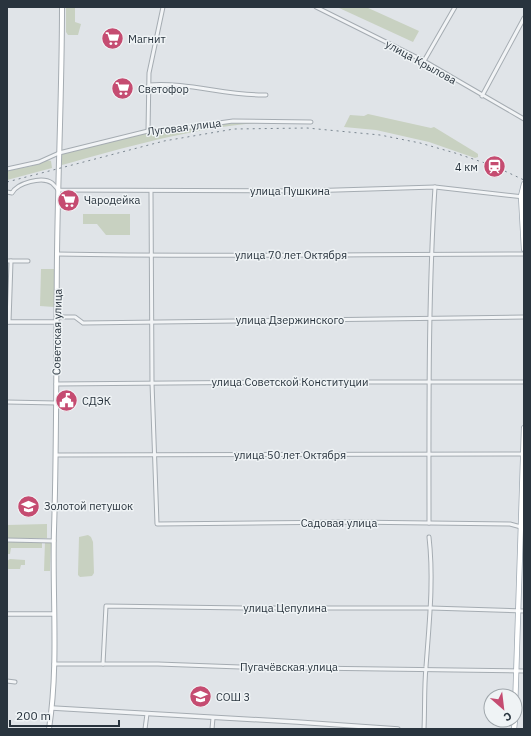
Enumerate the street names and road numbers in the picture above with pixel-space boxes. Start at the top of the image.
street label: улица Крылова [383,37,459,87]
street label: Луговая улица [146,115,222,138]
street label: улица Пушкина [250,184,330,198]
street label: улица 70 лет Октября [235,248,347,262]
street label: Советская улица [49,289,65,375]
street label: улица Дзержинского [236,313,344,327]
street label: улица Советской Конституции [212,375,368,389]
street label: улица 50 лет Октября [234,448,346,462]
street label: Садовая улица [301,516,377,530]
street label: улица Цепулина [243,601,327,615]
street label: Пугачёвская улица [240,660,338,674]

